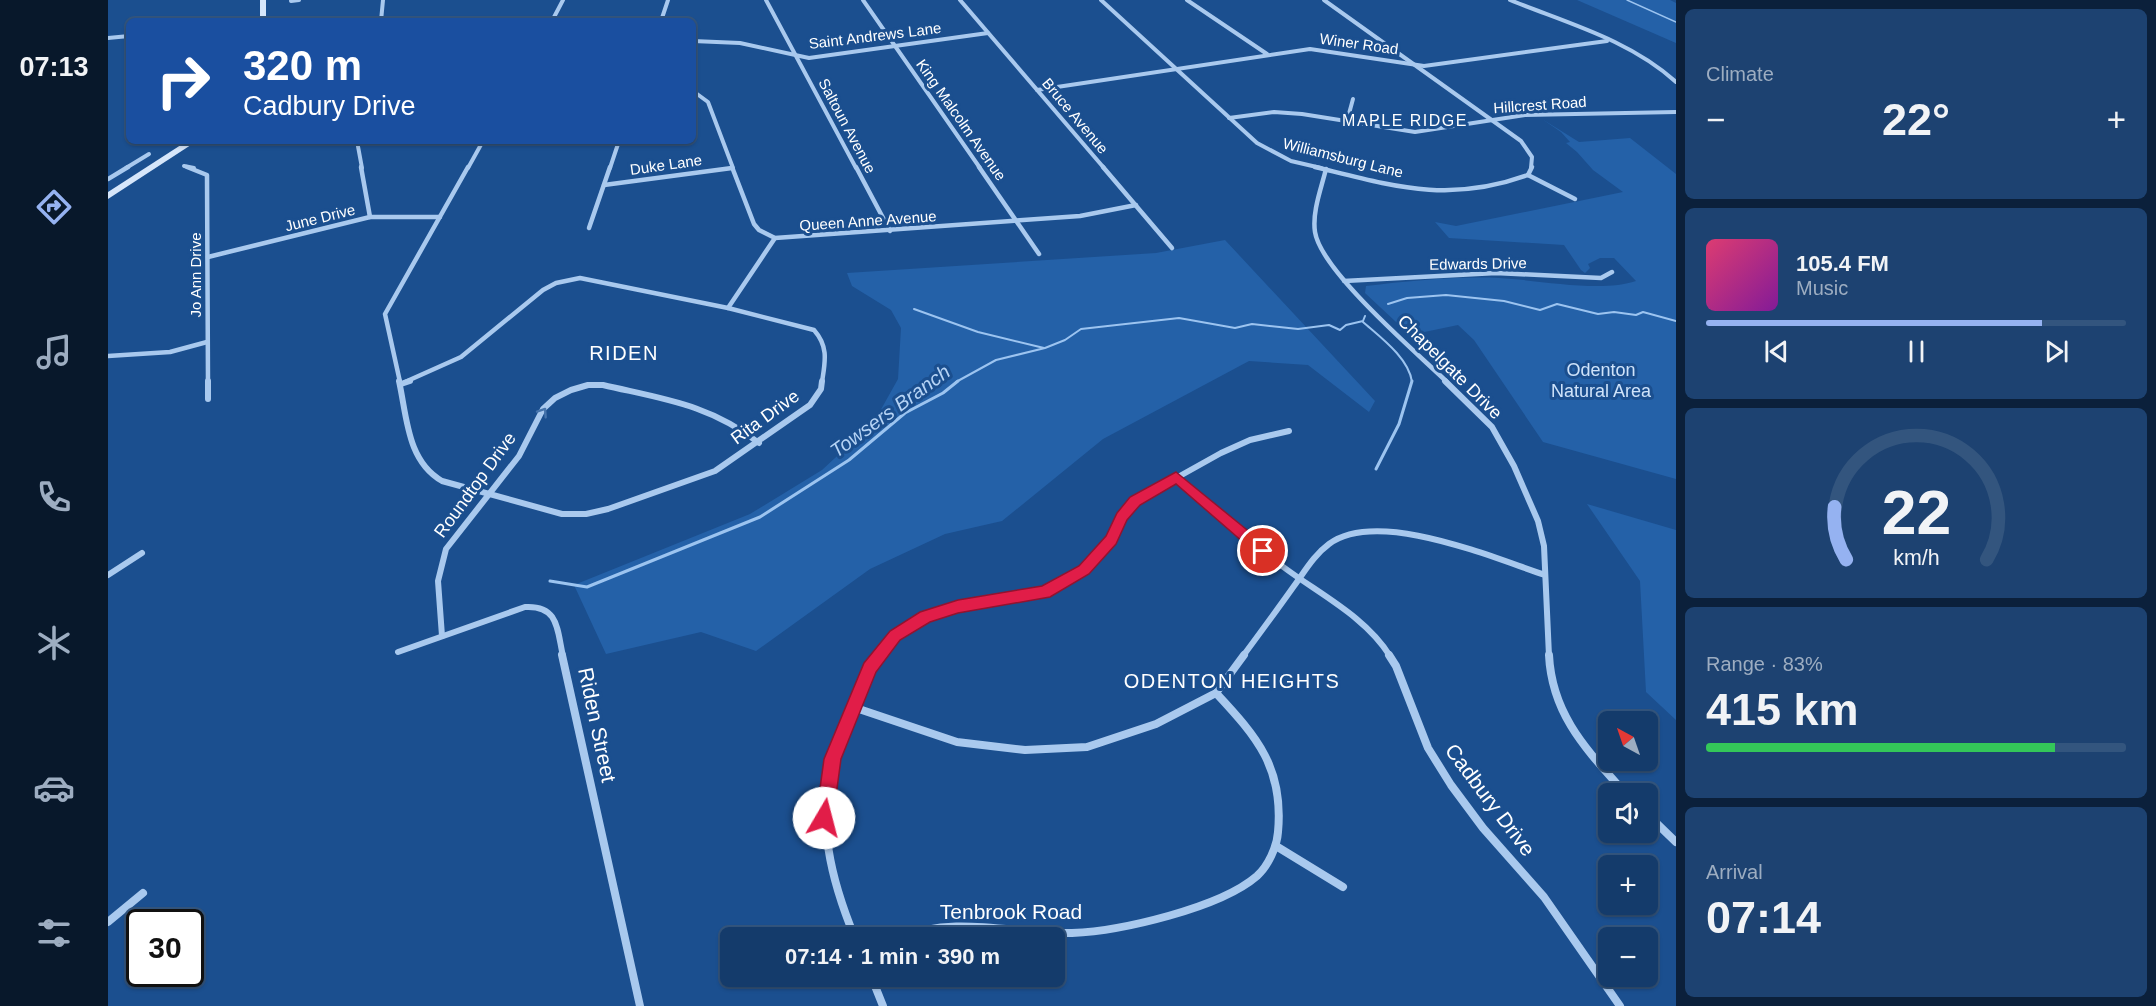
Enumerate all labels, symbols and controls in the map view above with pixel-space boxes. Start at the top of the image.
street label: Saint Andrews Lane [808,19,942,52]
street label: Winer Road [1319,30,1399,57]
icon: right [144,42,222,120]
text: 320 m [243,42,362,89]
text: 07:13 [19,52,89,82]
street label: King Malcolm Avenue [913,56,1010,184]
text: Climate [1706,63,1774,85]
street label: Saltoun Avenue [815,75,880,176]
street label: Bruce Avenue [1039,75,1112,157]
text: Cadbury Drive [243,91,416,121]
street label: Hillcrest Road [1493,93,1587,116]
text: 22° [1882,94,1950,145]
text: − [1706,101,1725,138]
text: + [2107,101,2126,138]
district label: MAPLE RIDGE [1342,112,1468,129]
street label: Williamsburg Lane [1281,134,1405,181]
street label: Duke Lane [629,151,703,178]
icon: directions [33,186,75,228]
street label: June Drive [283,201,357,234]
street label: Queen Anne Avenue [799,207,937,234]
street label: Jo Ann Drive [187,232,204,318]
text: 105.4 FM [1796,251,1889,276]
street label: Edwards Drive [1429,254,1527,273]
text: Music [1796,277,1848,299]
street label: Chapelgate Drive [1394,311,1506,423]
icon: music [33,331,75,373]
icon: previous [1760,335,1793,368]
icon: pause [1900,335,1933,368]
icon: next [2040,335,2073,368]
district label: RIDEN [589,342,659,364]
water label: Towsers Branch [826,360,954,462]
park label: Odenton Natural Area [1551,360,1652,401]
street label: Rita Drive [727,386,803,448]
one-way arrow [536,407,547,418]
street label: Roundtop Drive [430,429,520,541]
icon: phone [33,476,75,518]
text: 22 [1881,478,1951,547]
pin [1237,525,1288,576]
icon: arrive [1246,534,1279,567]
text: km/h [1893,546,1939,570]
icon: climate [33,622,75,664]
text: Range · 83% [1706,653,1823,675]
street label: Riden Street [574,665,621,785]
district label: ODENTON HEIGHTS [1124,670,1340,692]
text: 415 km [1706,684,1859,735]
north arrow [1598,711,1658,771]
map controls [1598,711,1658,987]
street label: Cadbury Drive [1441,739,1540,860]
icon: car [33,767,75,809]
button: sound [1598,783,1658,843]
position arrow [792,786,856,850]
button: + [1598,855,1658,915]
text: Arrival [1706,861,1763,883]
text: 07:14 [1706,892,1821,943]
street label: Tenbrook Road [940,900,1082,923]
speed limit sign: 30 [126,909,204,987]
icon: filters [33,912,75,954]
button: − [1598,927,1658,987]
text: 07:14 · 1 min · 390 m [785,944,1000,969]

